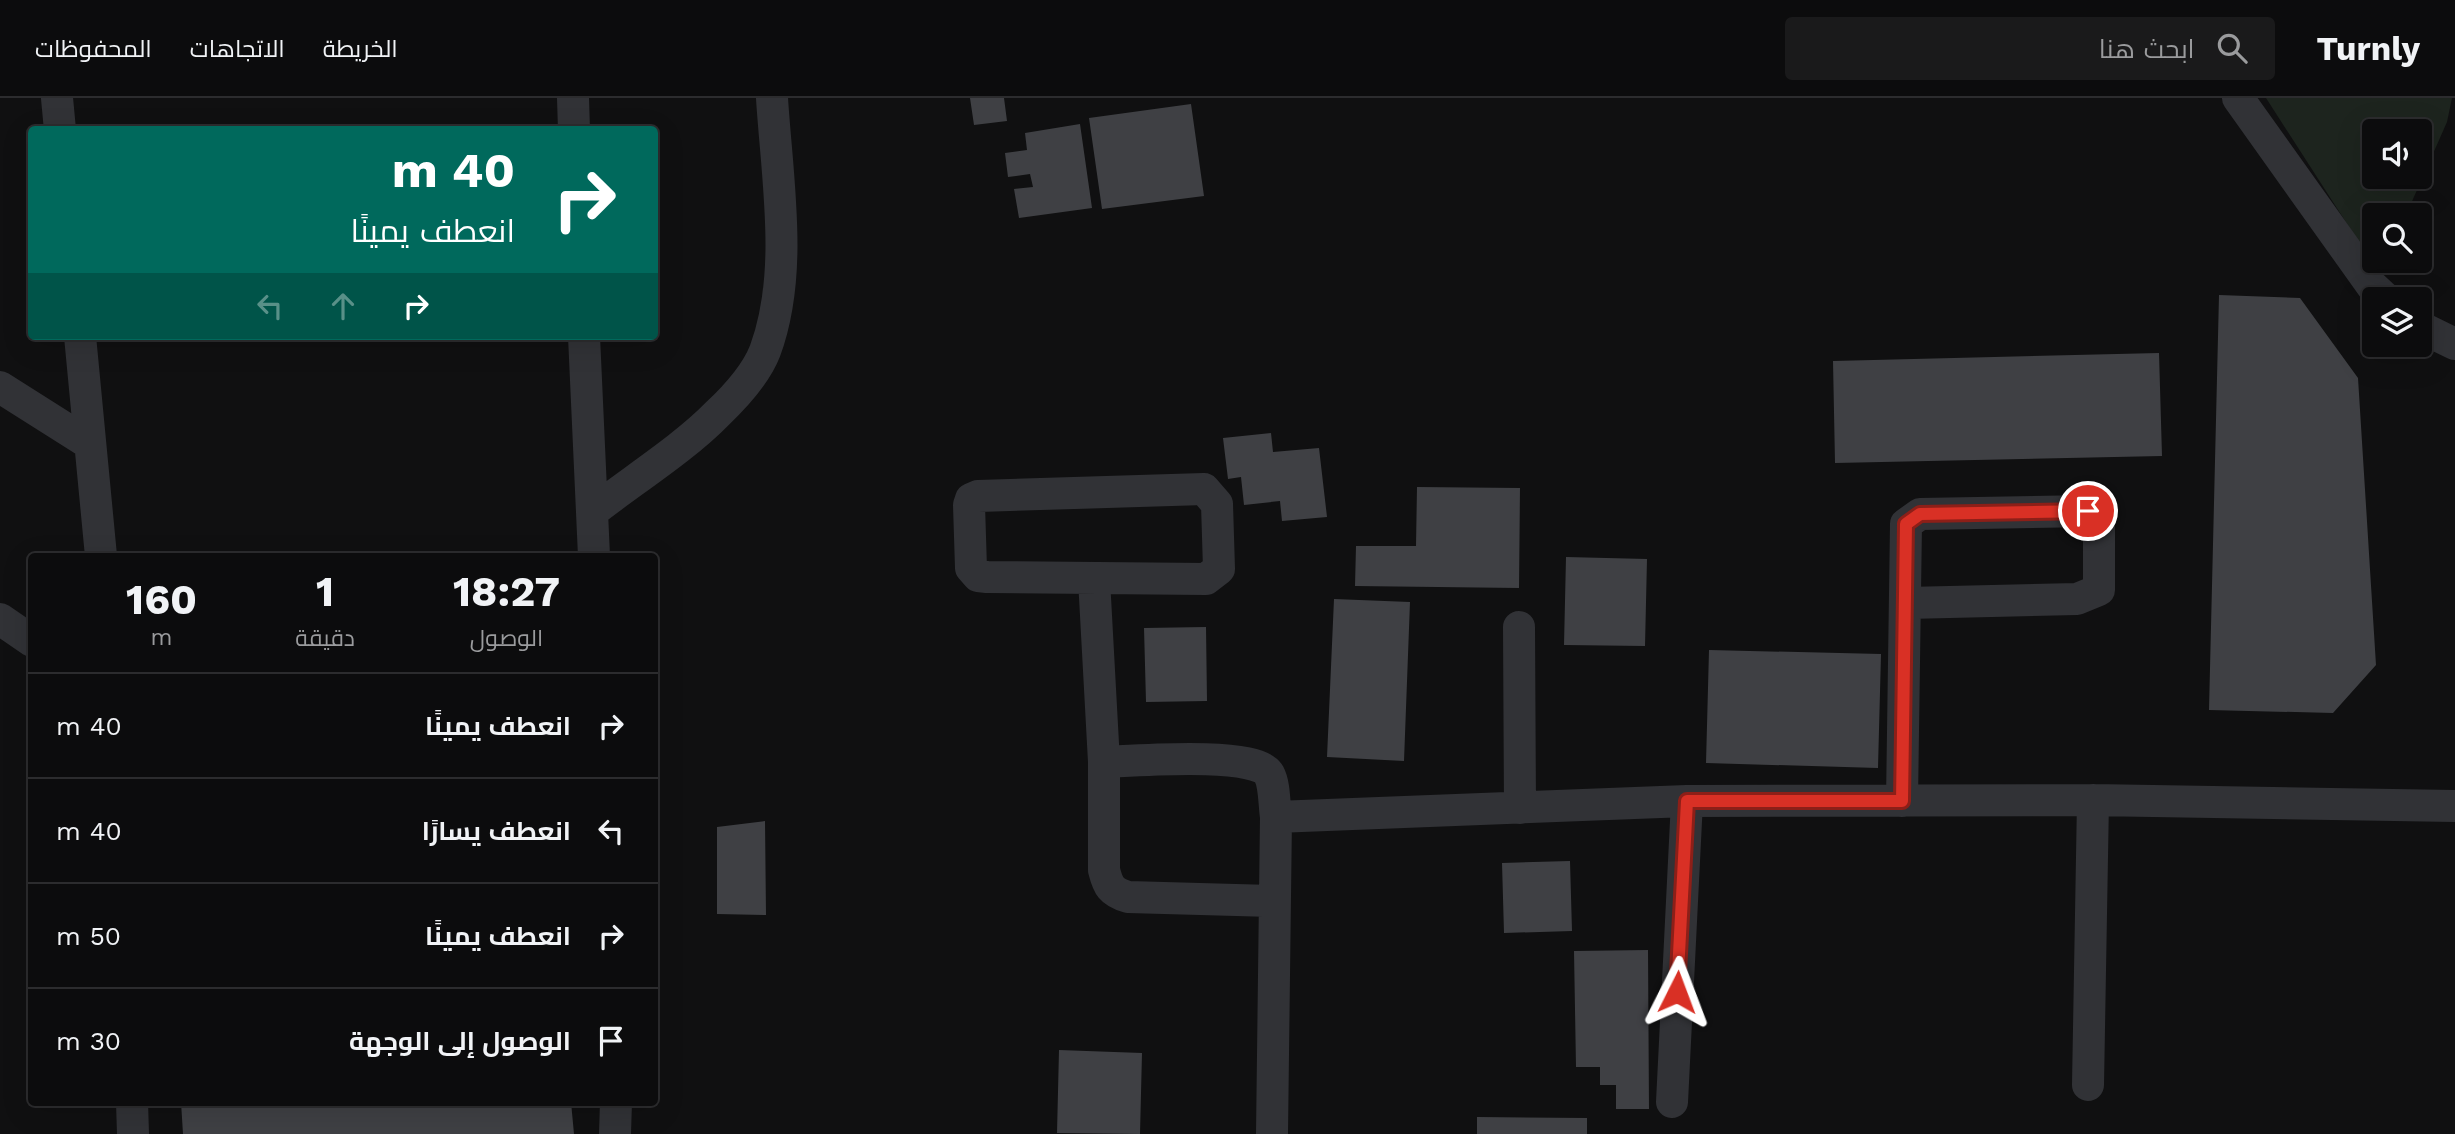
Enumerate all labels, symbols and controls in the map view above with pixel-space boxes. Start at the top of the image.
search box [1785,17,2275,80]
icon: search [2213,29,2251,67]
text: Turnly [2317,29,2420,68]
text: ابحث هنا [2099,34,2195,64]
text: المحفوظات [35,35,152,63]
text: الاتجاهات [190,35,285,63]
text: الخريطة [323,35,398,63]
map controls [2362,119,2432,357]
button: sound [2362,119,2432,189]
text: 40 m [392,141,515,199]
icon: right [539,154,630,245]
button: search [2362,203,2432,273]
text: انعطف يمينًا [350,212,515,250]
icon: left [251,287,289,325]
icon: ahead [324,287,362,325]
icon: right [397,287,435,325]
button: layers [2362,287,2432,357]
pin [2058,481,2118,541]
icon: arrive [2069,492,2107,530]
text: 1 [316,567,334,616]
text: 18:27 [453,567,560,616]
text: 160 [126,575,197,624]
text: m [151,624,173,651]
text: دقيقة [295,625,355,652]
text: الوصول [470,625,543,652]
icon: right [592,707,630,745]
text: 40 m [56,711,122,741]
text: انعطف يمينًا [425,711,571,741]
icon: left [592,812,630,850]
text: 40 m [56,816,122,846]
text: انعطف يسارًا [422,816,571,846]
icon: right [592,917,630,955]
text: 50 m [56,921,121,951]
text: انعطف يمينًا [425,921,571,951]
position arrow [1640,955,1714,1029]
icon: arrive [592,1022,630,1060]
text: 30 m [56,1026,121,1056]
text: الوصول إلى الوجهة [349,1026,571,1056]

